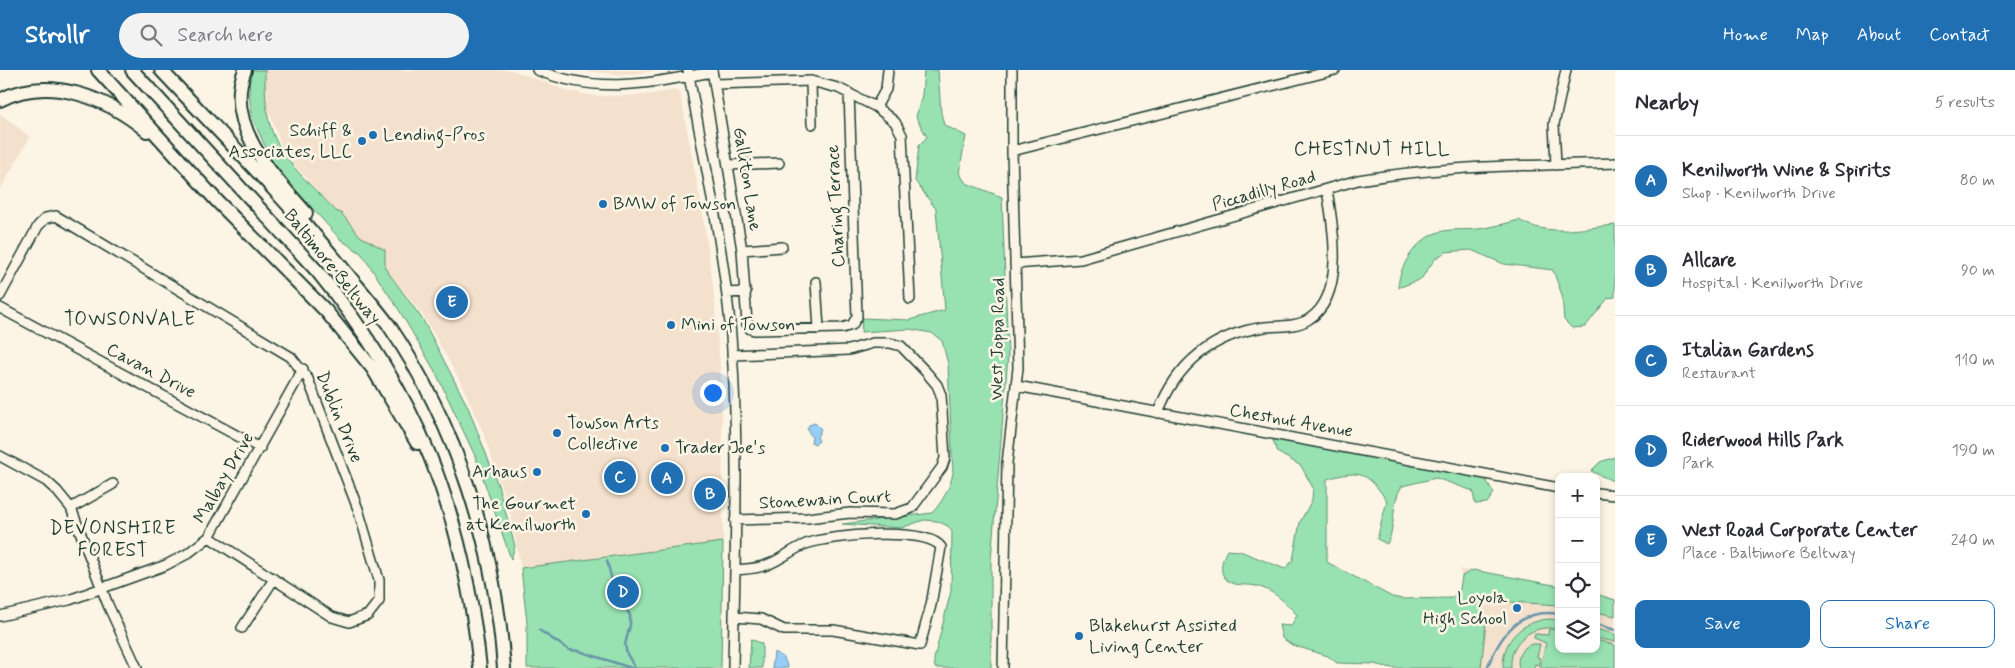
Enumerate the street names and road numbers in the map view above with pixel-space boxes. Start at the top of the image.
street label: Galliton Lane [727,125,767,233]
street label: Charing Terrace [821,144,853,268]
street label: Piccadilly Road [1209,165,1319,217]
street label: Baltimore Beltway [278,204,386,330]
street label: West Joppa Road [985,277,1011,401]
street label: Cavan Drive [102,337,200,405]
street label: Dublin Drive [310,368,368,466]
street label: Chestnut Avenue [1227,398,1355,444]
street label: Malbay Drive [188,428,260,528]
street label: Stonewain Court [758,485,892,515]

